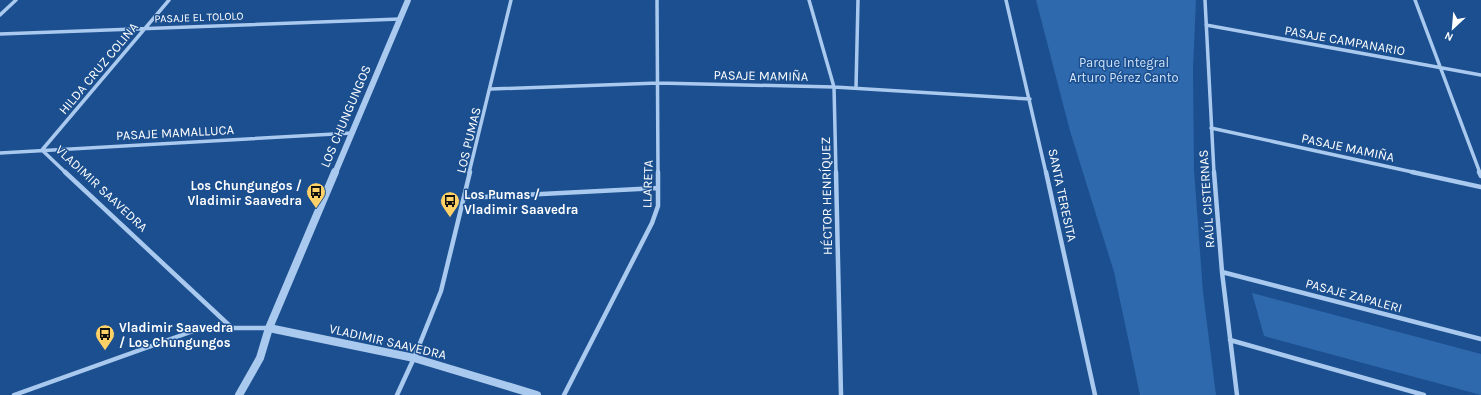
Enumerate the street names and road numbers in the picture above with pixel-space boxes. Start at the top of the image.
street label: PASAJE EL TOLOLO [154,9,244,26]
street label: HILDA CRUZ COLINA [56,19,141,117]
street label: PASAJE CAMPANARIO [1283,23,1406,58]
street label: LOS CHUNGUNGOS [317,63,374,170]
street label: PASAJE MAMIÑA [714,67,809,84]
street label: LOS PUMAS [453,106,484,175]
street label: PASAJE MAMALLUCA [116,122,235,143]
street label: PASAJE MAMIÑA [1300,130,1396,165]
street label: HÉCTOR HENRÍQUEZ [816,137,835,255]
street label: VLADIMIR SAAVEDRA [53,142,151,235]
street label: SANTA TERESITA [1045,147,1080,244]
street label: RAÚL CISTERNAS [1194,149,1217,249]
street label: LLARETA [639,159,656,208]
street label: PASAJE ZAPALERI [1304,275,1404,316]
street label: VLADIMIR SAAVEDRA [328,321,448,362]

